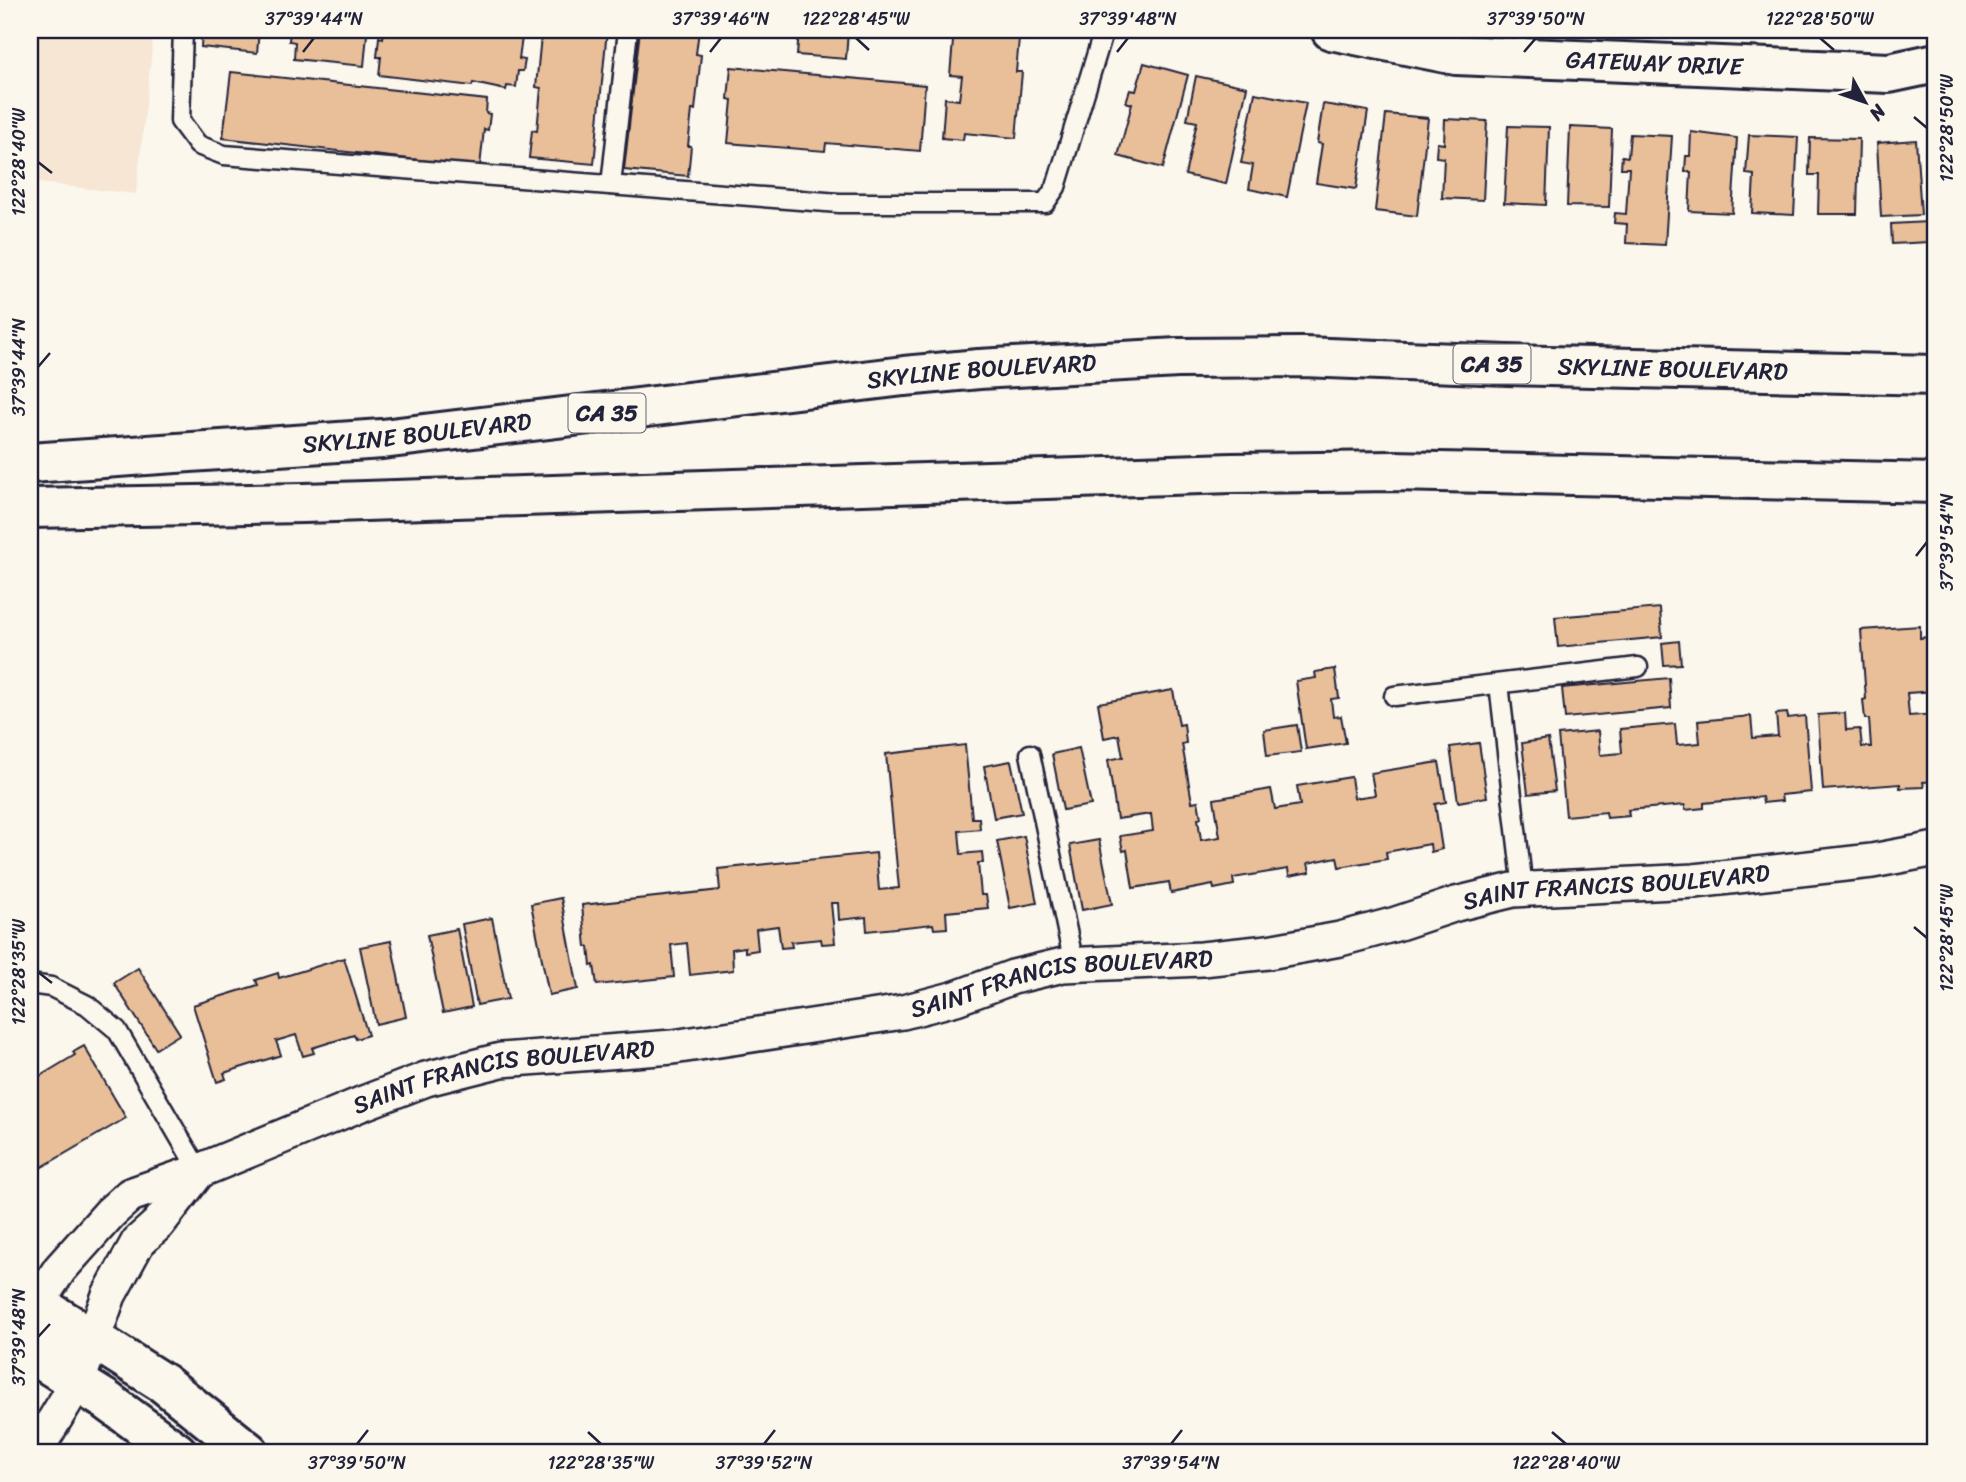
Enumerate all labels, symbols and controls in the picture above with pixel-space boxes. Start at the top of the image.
text: 37°39'44"N [265,3,363,35]
text: 37°39'46"N [673,3,770,35]
text: 122°28'45"W [802,3,911,35]
text: 37°39'48"N [1079,3,1177,35]
text: 37°39'50"N [1487,3,1585,35]
text: 122°28'50"W [1766,3,1875,35]
street label: GATEWAY DRIVE [1565,39,1745,88]
north arrow [1829,66,1899,136]
text: 122°28'50"W [1931,73,1963,182]
text: N [1860,96,1895,129]
text: 122°28'40"W [3,107,35,216]
text: 37°39'44"N [3,318,35,416]
street label: SKYLINE BOULEVARD [864,342,1098,401]
road number: CA 35 [1454,344,1530,384]
street label: SKYLINE BOULEVARD [1557,345,1789,393]
road number: CA 35 [568,394,646,432]
street label: SKYLINE BOULEVARD [301,400,534,465]
text: 37°39'54"N [1931,493,1963,591]
street label: SAINT FRANCIS BOULEVARD [1458,852,1772,923]
text: 122°28'45"W [1931,883,1963,992]
text: 122°28'35"W [3,918,35,1025]
street label: SAINT FRANCIS BOULEVARD [906,937,1215,1030]
street label: SAINT FRANCIS BOULEVARD [346,1027,656,1126]
text: 37°39'48"N [3,1288,35,1386]
text: 37°39'50"N [308,1447,406,1479]
text: 122°28'35"W [548,1447,655,1479]
text: 37°39'52"N [716,1447,813,1479]
text: 37°39'54"N [1122,1447,1220,1479]
text: 122°28'40"W [1512,1447,1621,1479]

